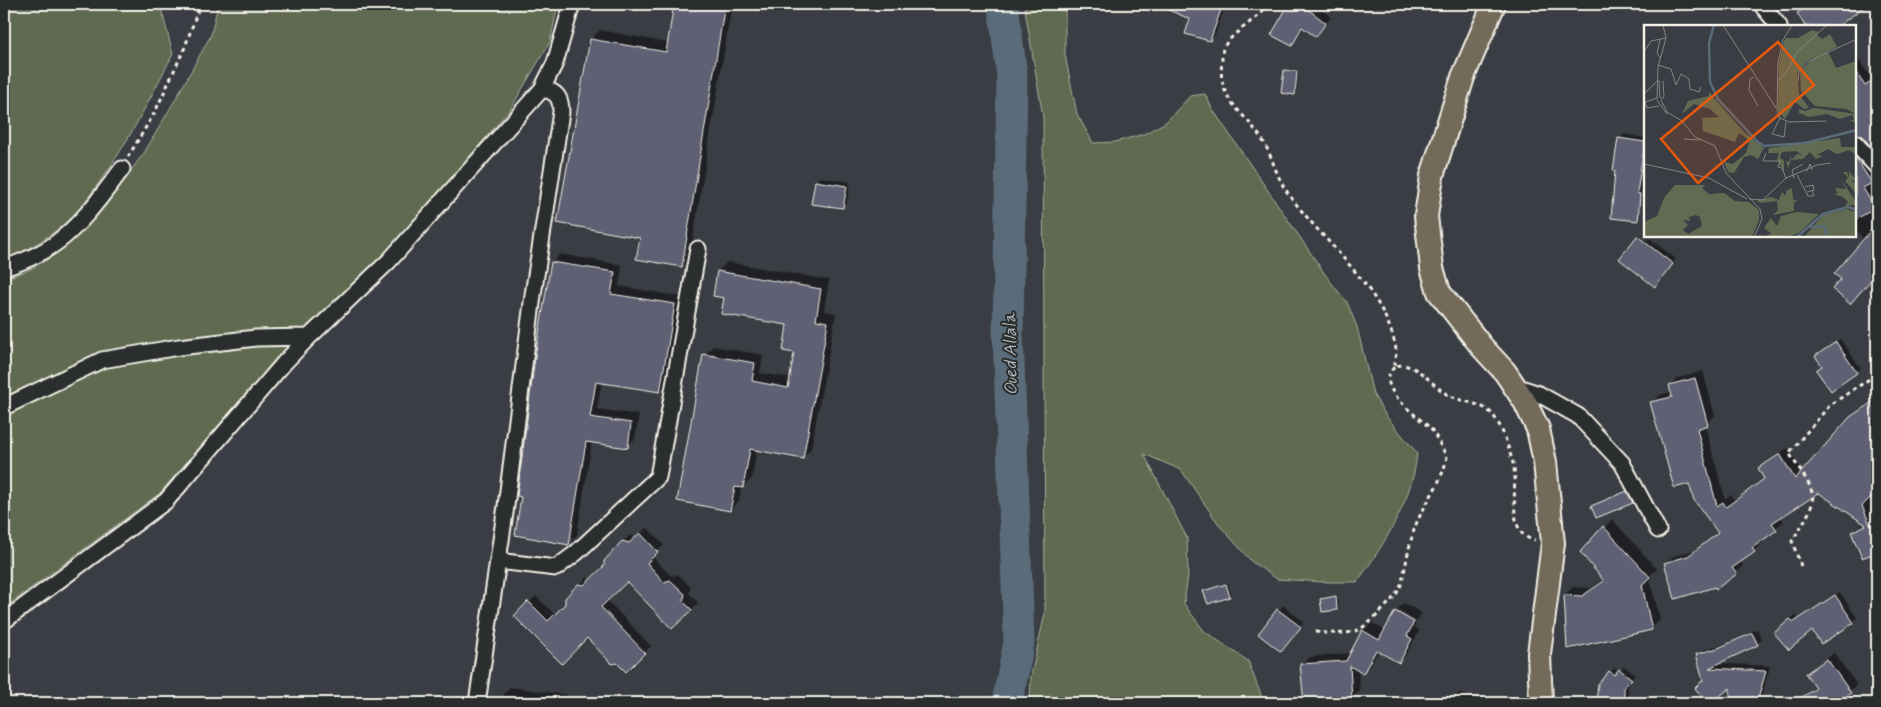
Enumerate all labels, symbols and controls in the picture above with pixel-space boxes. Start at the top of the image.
inset map [1644,25,1856,238]
water label: Oued Allala [998,311,1024,395]

